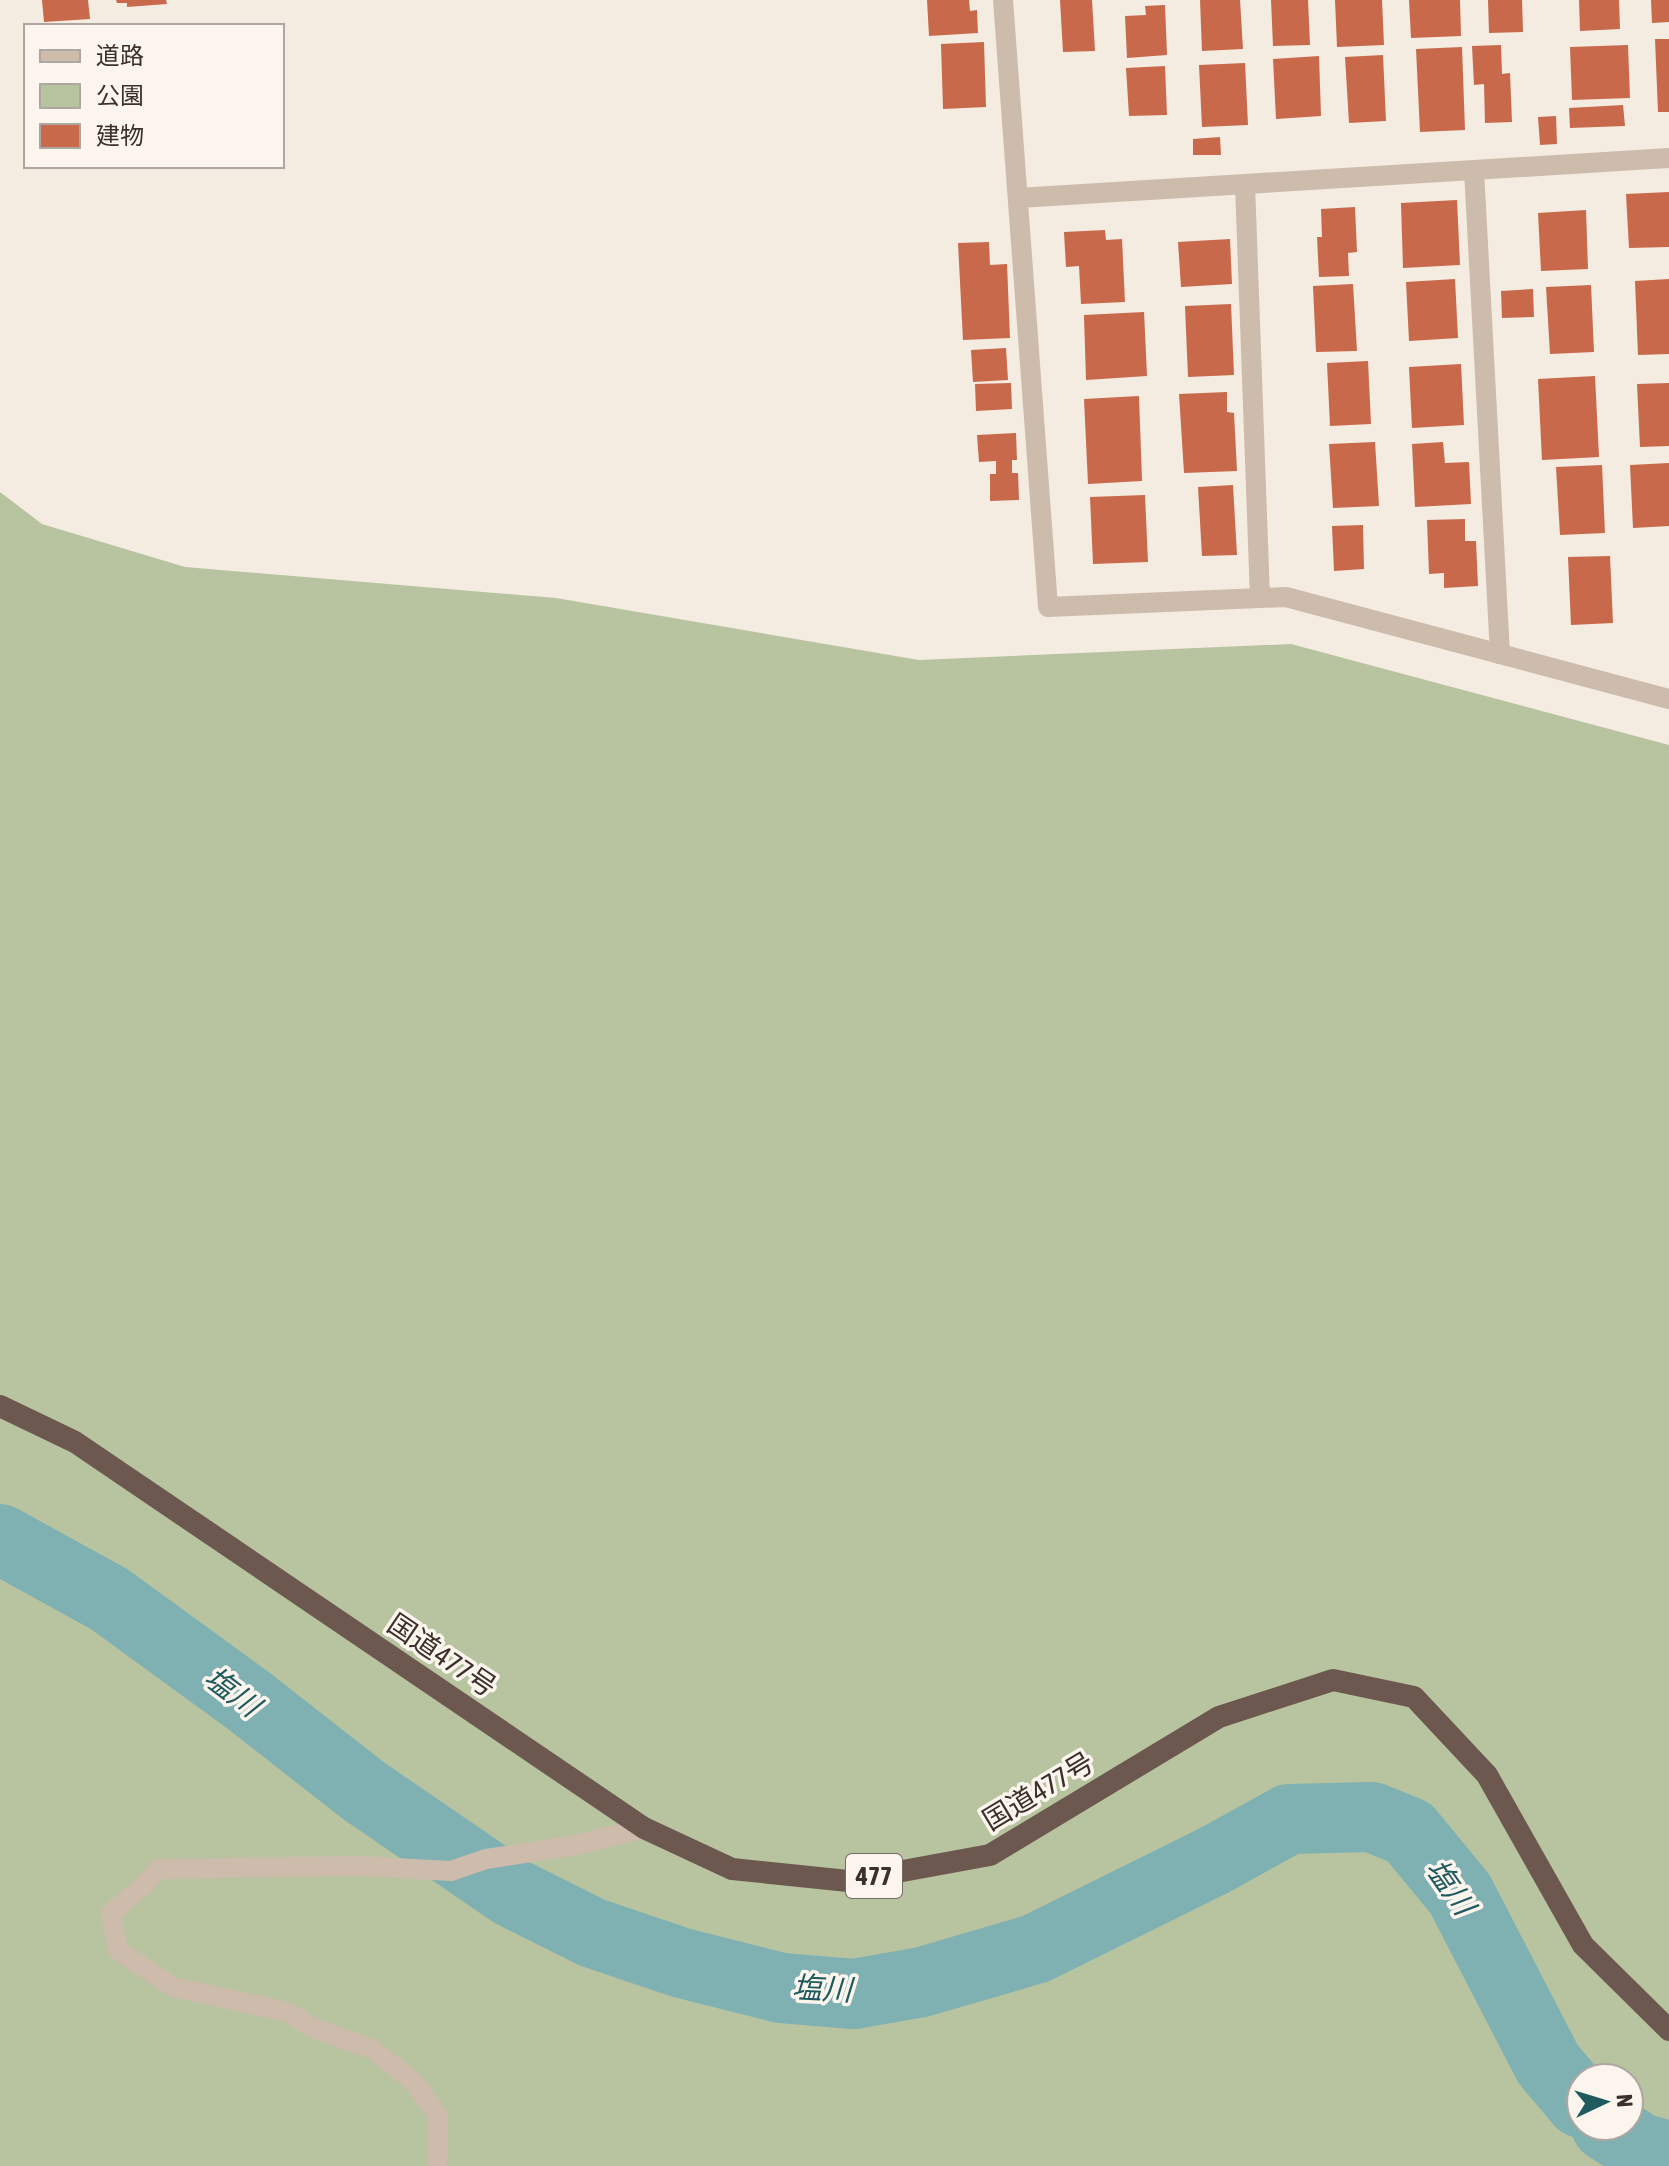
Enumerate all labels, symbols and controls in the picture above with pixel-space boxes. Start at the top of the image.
legend [24,24,284,168]
text: 道路 [96,42,144,69]
text: 公園 [96,82,144,109]
text: 建物 [96,122,144,149]
street label: 国道477号 [382,1607,502,1703]
water label: 塩川 [198,1660,269,1725]
street label: 国道477号 [977,1745,1099,1837]
water label: 塩川 [1420,1852,1484,1923]
road number: 477 [846,1854,902,1898]
water label: 塩川 [791,1969,856,2007]
north arrow [1565,2062,1645,2142]
text: N [1612,2093,1638,2108]

